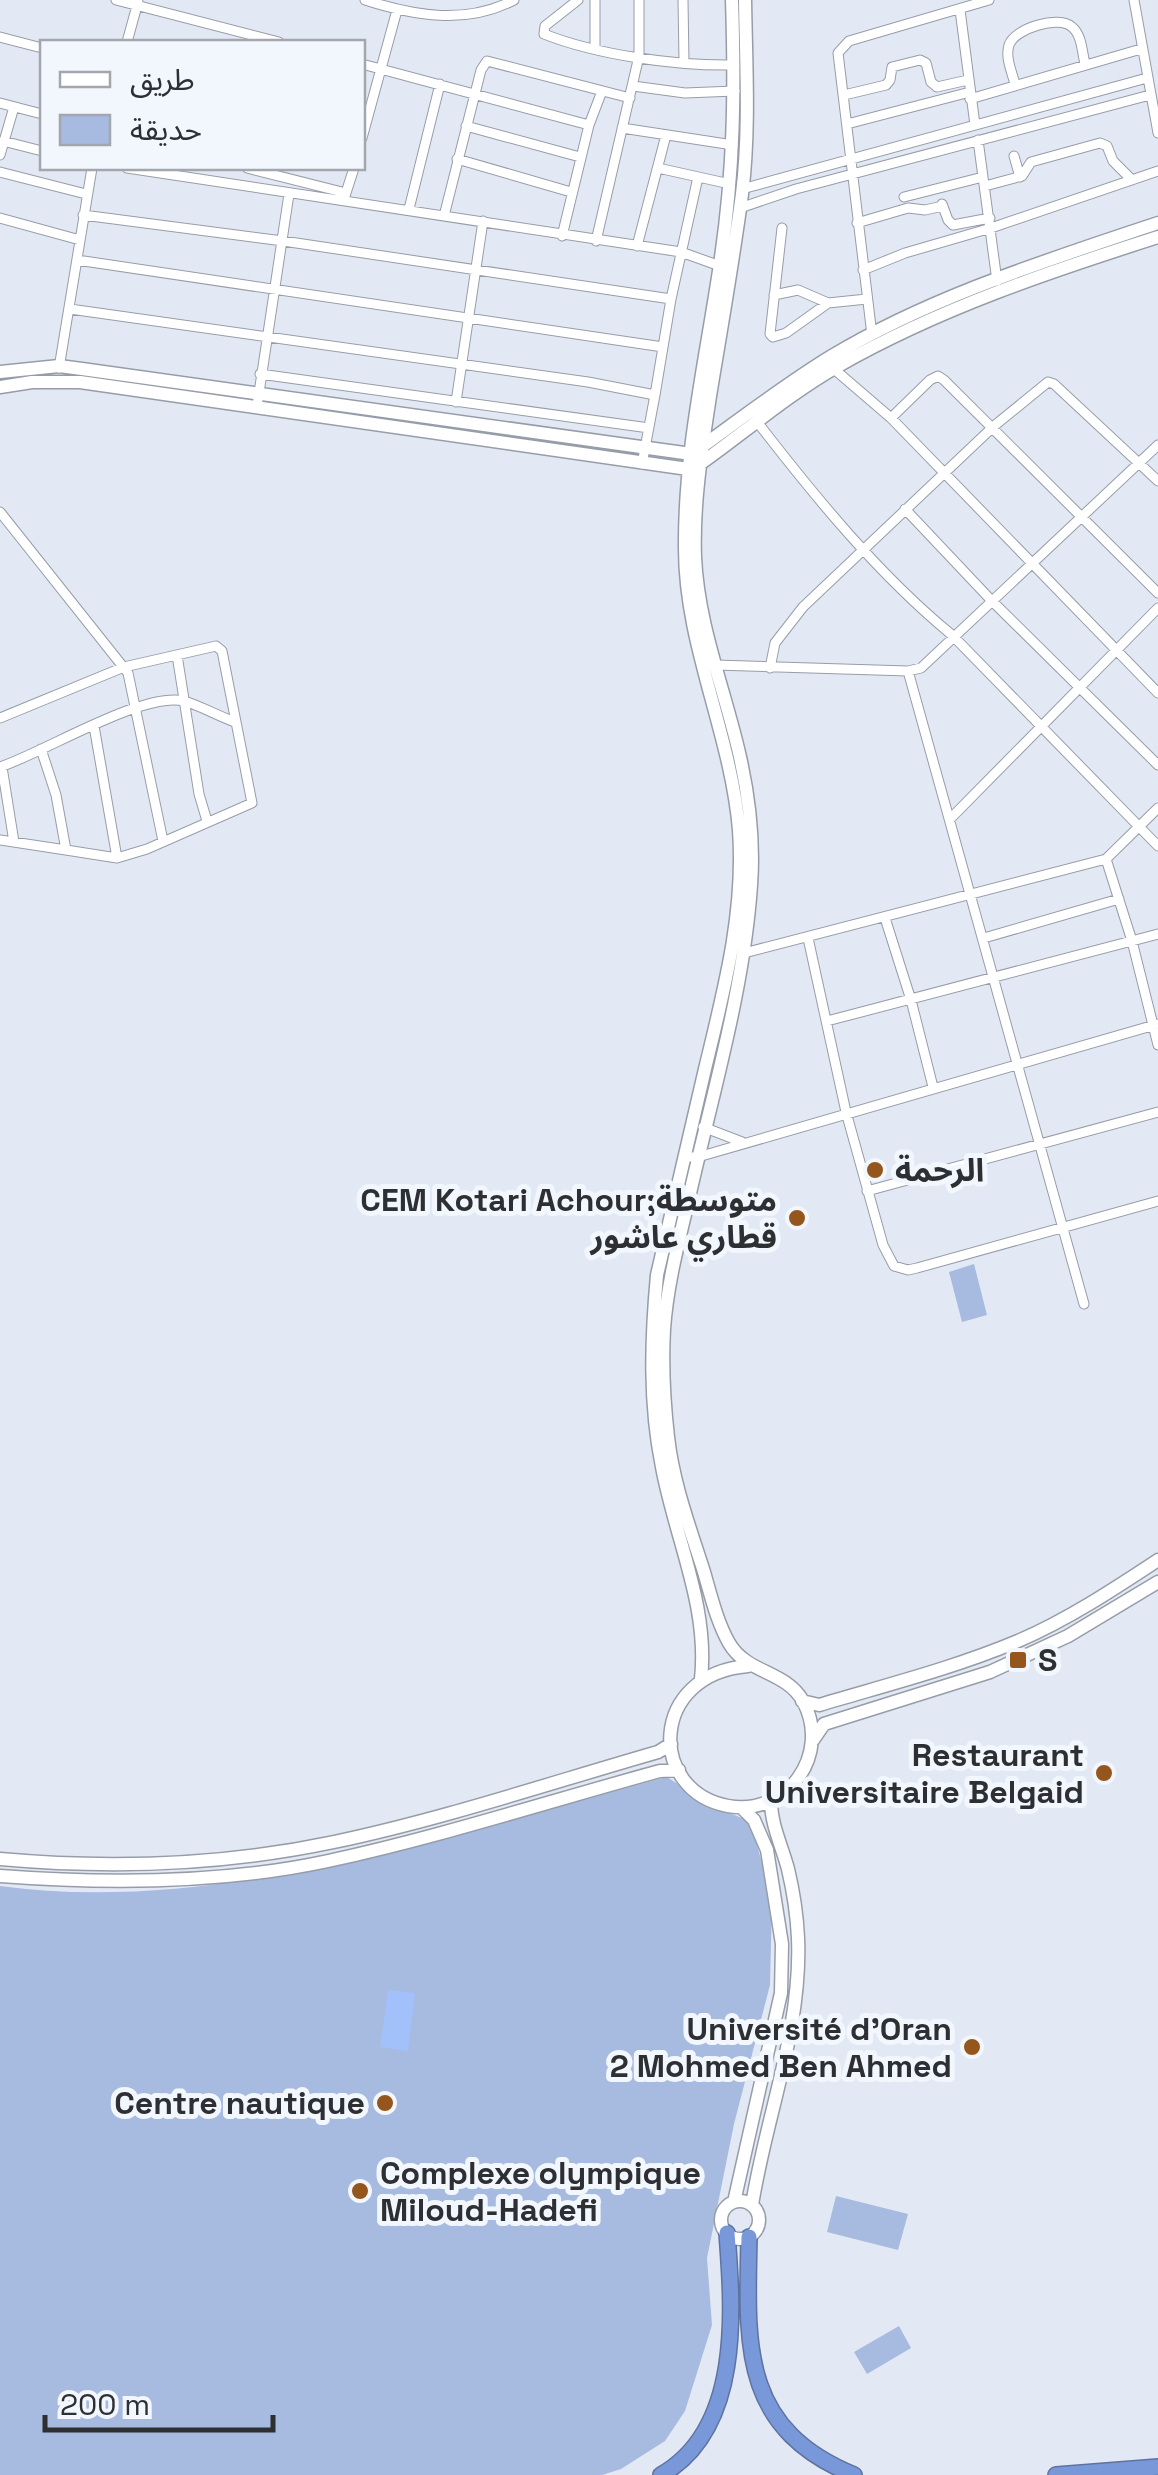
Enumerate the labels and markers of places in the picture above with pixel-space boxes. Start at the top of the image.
place label: الرحمة [895,1150,984,1190]
marker: الرحمة [864,1159,886,1181]
place label: CEM Kotari Achour;متوسطة قطاري عاشور [360,1180,777,1262]
marker: CEM Kotari Achour;متوسطة قطاري عاشور [786,1207,808,1229]
place label: S [1038,1640,1057,1680]
marker: S [1007,1649,1029,1671]
place label: Restaurant Universitaire Belgaid [765,1735,1084,1812]
marker: Restaurant Universitaire Belgaid [1093,1762,1115,1784]
place label: Université d'Oran 2 Mohmed Ben Ahmed [610,2009,952,2086]
marker: Université d'Oran 2 Mohmed Ben Ahmed [961,2036,983,2058]
place label: Centre nautique [114,2083,365,2123]
marker: Centre nautique [374,2092,396,2114]
place label: Complexe olympique Miloud-Hadefi [380,2153,701,2230]
marker: Complexe olympique Miloud-Hadefi [349,2180,371,2202]

